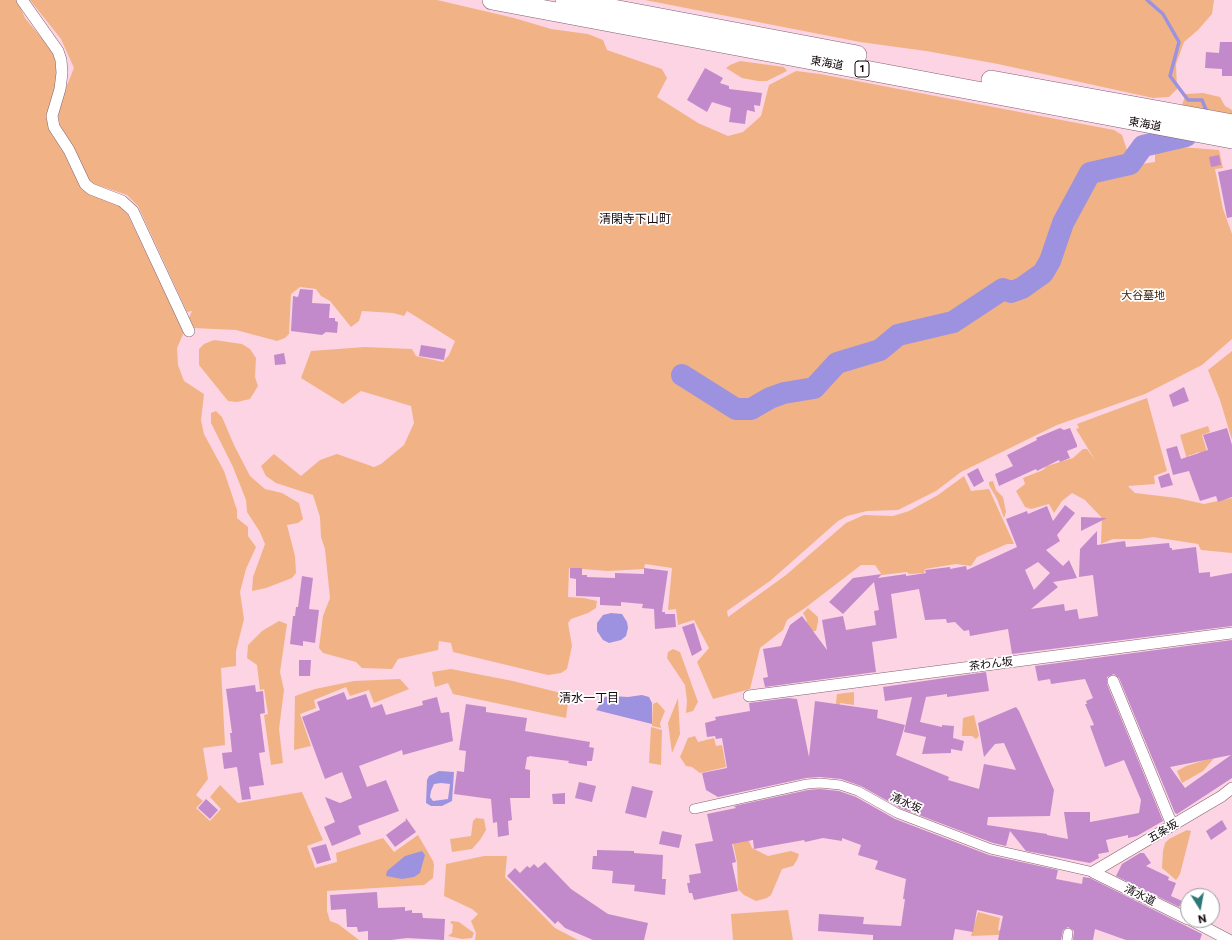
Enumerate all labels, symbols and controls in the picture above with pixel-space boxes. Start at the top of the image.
street label: 東海道 [810,54,844,72]
road number: 1 [855,61,869,77]
street label: 東海道 [1128,115,1162,133]
district label: 清閑寺下山町 [599,212,671,226]
park label: 大谷墓地 [1121,288,1165,302]
street label: 茶わん坂 [968,655,1014,673]
district label: 清水一丁目 [559,691,619,705]
street label: 清水坂 [888,790,924,816]
street label: 五条坂 [1145,817,1181,845]
street label: 清水道 [1122,882,1158,908]
north arrow [1180,888,1220,928]
text: N [1197,912,1207,926]

